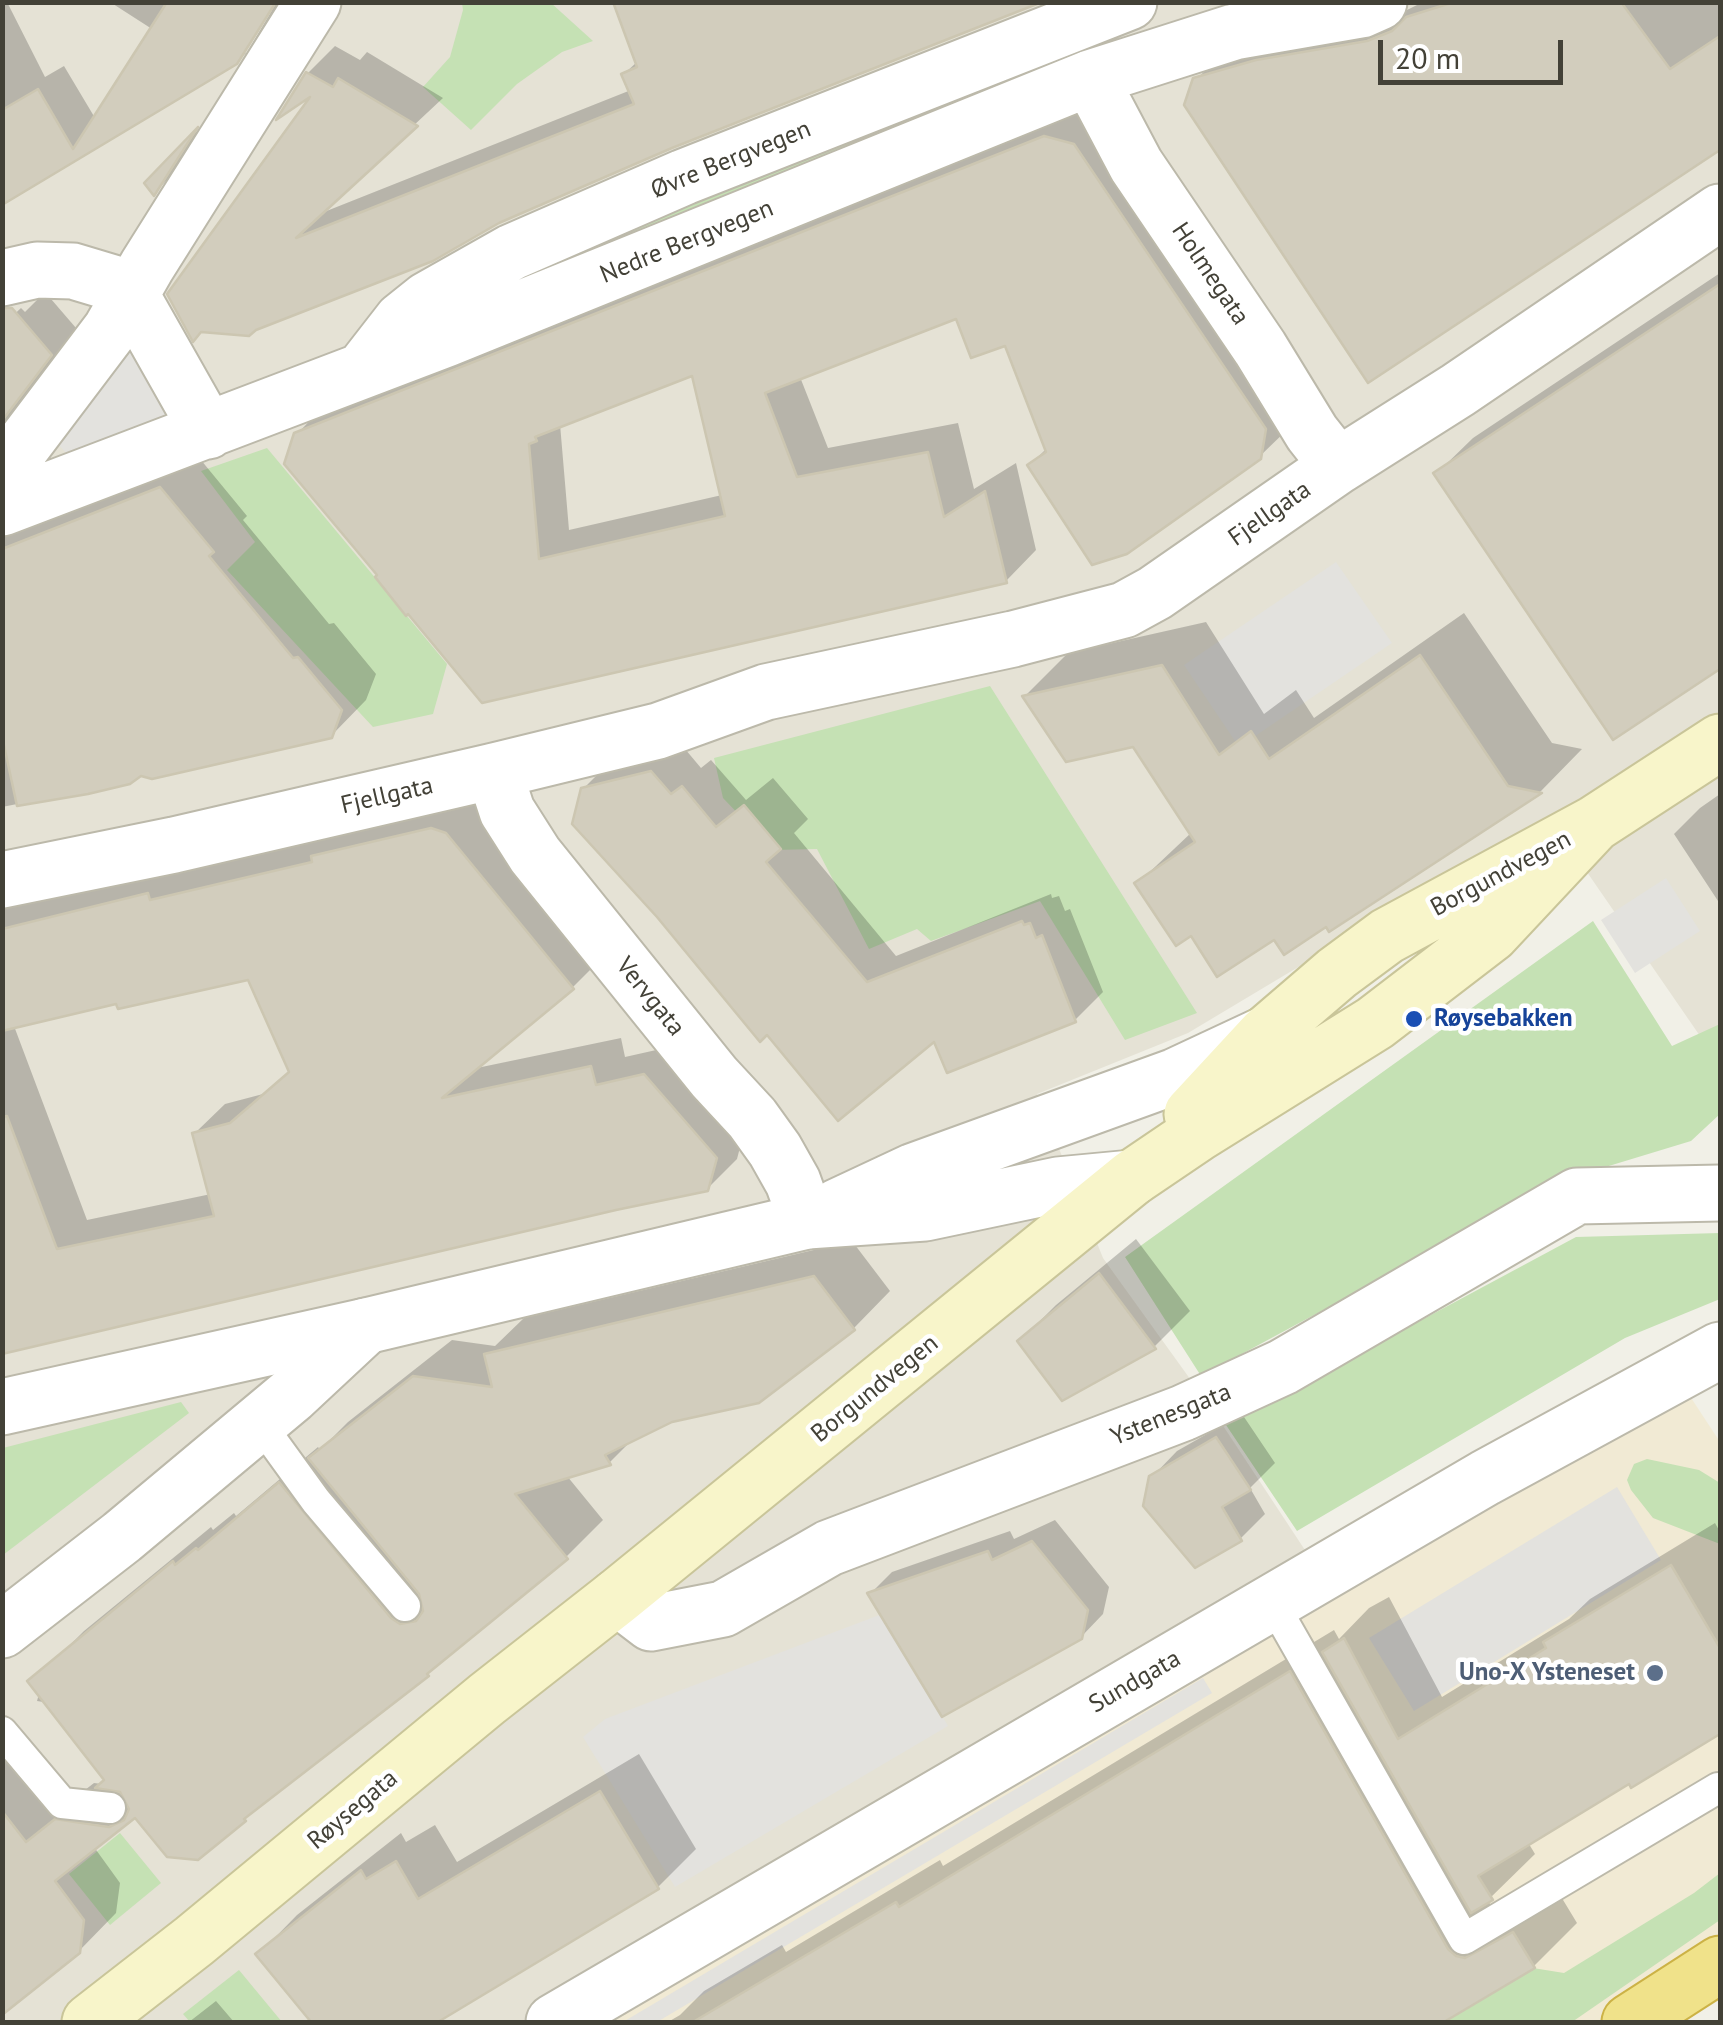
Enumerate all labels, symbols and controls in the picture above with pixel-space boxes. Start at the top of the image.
scale bar [1383,20,1568,82]
text: 20 m [1395,38,1460,77]
street label: Øvre Bergvegen [647,114,815,206]
street label: Nedre Bergvegen [596,194,778,290]
street label: Holmegata [1165,217,1255,331]
street label: Fjellgata [1223,475,1317,553]
street label: Fjellgata [338,771,436,821]
street label: Borgundvegen [1426,824,1576,924]
street label: Vervgata [609,952,691,1042]
place label: Røysebakken [1434,1004,1573,1034]
marker: Røysebakken [1403,1008,1425,1030]
street label: Borgundvegen [806,1329,944,1449]
street label: Ystenesgata [1106,1377,1236,1453]
street label: Sundgata [1084,1644,1186,1720]
place label: Uno-X Ysteneset [1459,1658,1635,1688]
marker: Uno-X Ysteneset [1644,1662,1666,1684]
street label: Røysegata [302,1764,404,1856]

